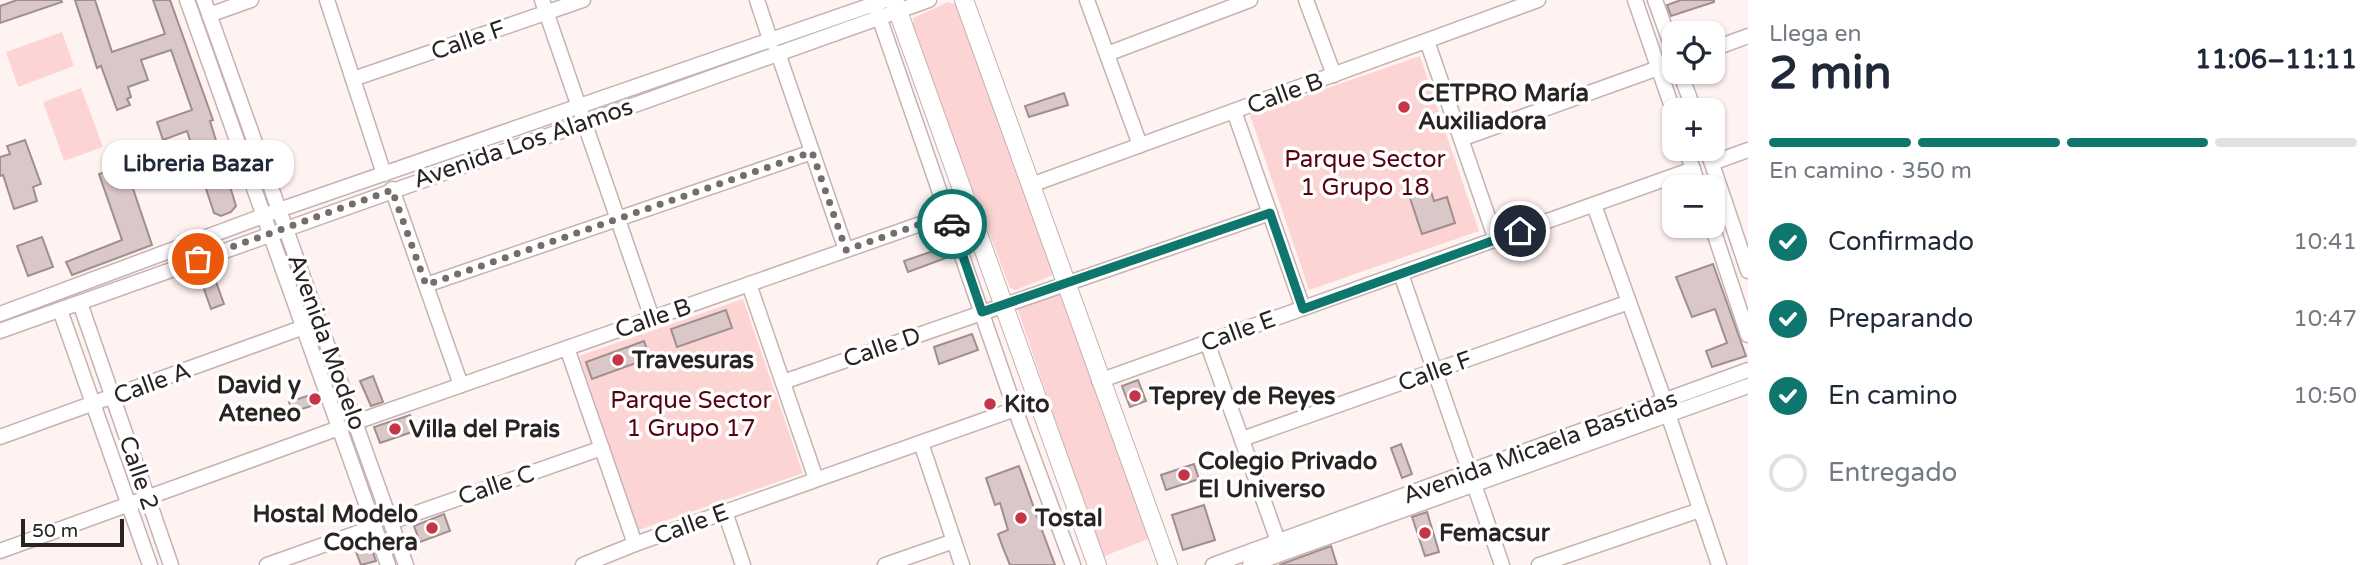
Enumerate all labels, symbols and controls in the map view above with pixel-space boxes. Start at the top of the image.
street label: Calle F [427,14,509,67]
text: Llega en [1769,20,1861,48]
map controls [1662,21,1725,238]
button: locate [1662,21,1725,84]
text: 11:06–11:11 [2195,44,2357,75]
text: 2 min [1769,46,1892,101]
street label: Calle B [1243,66,1327,121]
place label: CETPRO María Auxiliadora [1418,79,1589,136]
street label: Avenida Los Alamos [410,92,637,195]
button: + [1662,98,1725,161]
marker: CETPRO María Auxiliadora [1396,99,1412,115]
callout: Libreria Bazar [102,140,294,189]
park label: Parque Sector 1 Grupo 18 [1284,145,1446,202]
text: Libreria Bazar [123,150,273,178]
text: En camino · 350 m [1769,157,1972,185]
button: − [1662,175,1725,238]
courier [917,189,987,259]
pin [1490,201,1550,261]
icon: car [933,205,971,243]
icon: home [1501,212,1539,250]
icon: check [1769,223,1807,261]
text: Confirmado [1828,226,1974,257]
text: 10:41 [2293,228,2357,256]
pin [168,229,228,289]
icon: bag [179,240,217,278]
street label: Avenida Modelo [281,250,372,434]
street label: Calle B [611,292,695,345]
icon: check [1769,300,1807,338]
text: Preparando [1828,303,1973,334]
street label: Calle E [1197,305,1279,358]
text: 10:47 [2293,305,2357,333]
street label: Calle D [840,321,925,374]
street label: Calle F [1394,345,1476,398]
place label: Travesuras [631,346,754,375]
marker: Travesuras [610,352,626,368]
street label: Calle A [110,356,195,411]
place label: David y Ateneo [217,371,301,428]
icon: check [1769,377,1807,415]
text: En camino [1828,380,1957,411]
place label: Teprey de Reyes [1148,382,1336,411]
text: 10:50 [2293,382,2357,410]
street label: Avenida Micaela Bastidas [1399,384,1681,511]
park label: Parque Sector 1 Grupo 17 [610,386,772,443]
marker: Teprey de Reyes [1127,388,1143,404]
place label: Kito [1004,390,1050,419]
marker: David y Ateneo [307,391,323,407]
marker: Kito [982,396,998,412]
place label: Villa del Prais [409,415,560,444]
marker: Villa del Prais [387,421,403,437]
street label: Calle 2 [112,432,165,514]
place label: Colegio Privado El Universo [1198,447,1377,504]
text: Entregado [1828,457,1957,488]
street label: Calle C [454,459,538,512]
marker: Colegio Privado El Universo [1176,467,1192,483]
street label: Calle E [650,498,732,551]
place label: Hostal Modelo Cochera [253,500,418,557]
place label: Tostal [1034,504,1103,533]
marker: Tostal [1013,510,1029,526]
scale bar [21,516,124,548]
place label: Femacsur [1439,519,1551,548]
text: 50 m [32,520,78,542]
marker: Hostal Modelo Cochera [424,520,440,536]
marker: Femacsur [1417,525,1433,541]

